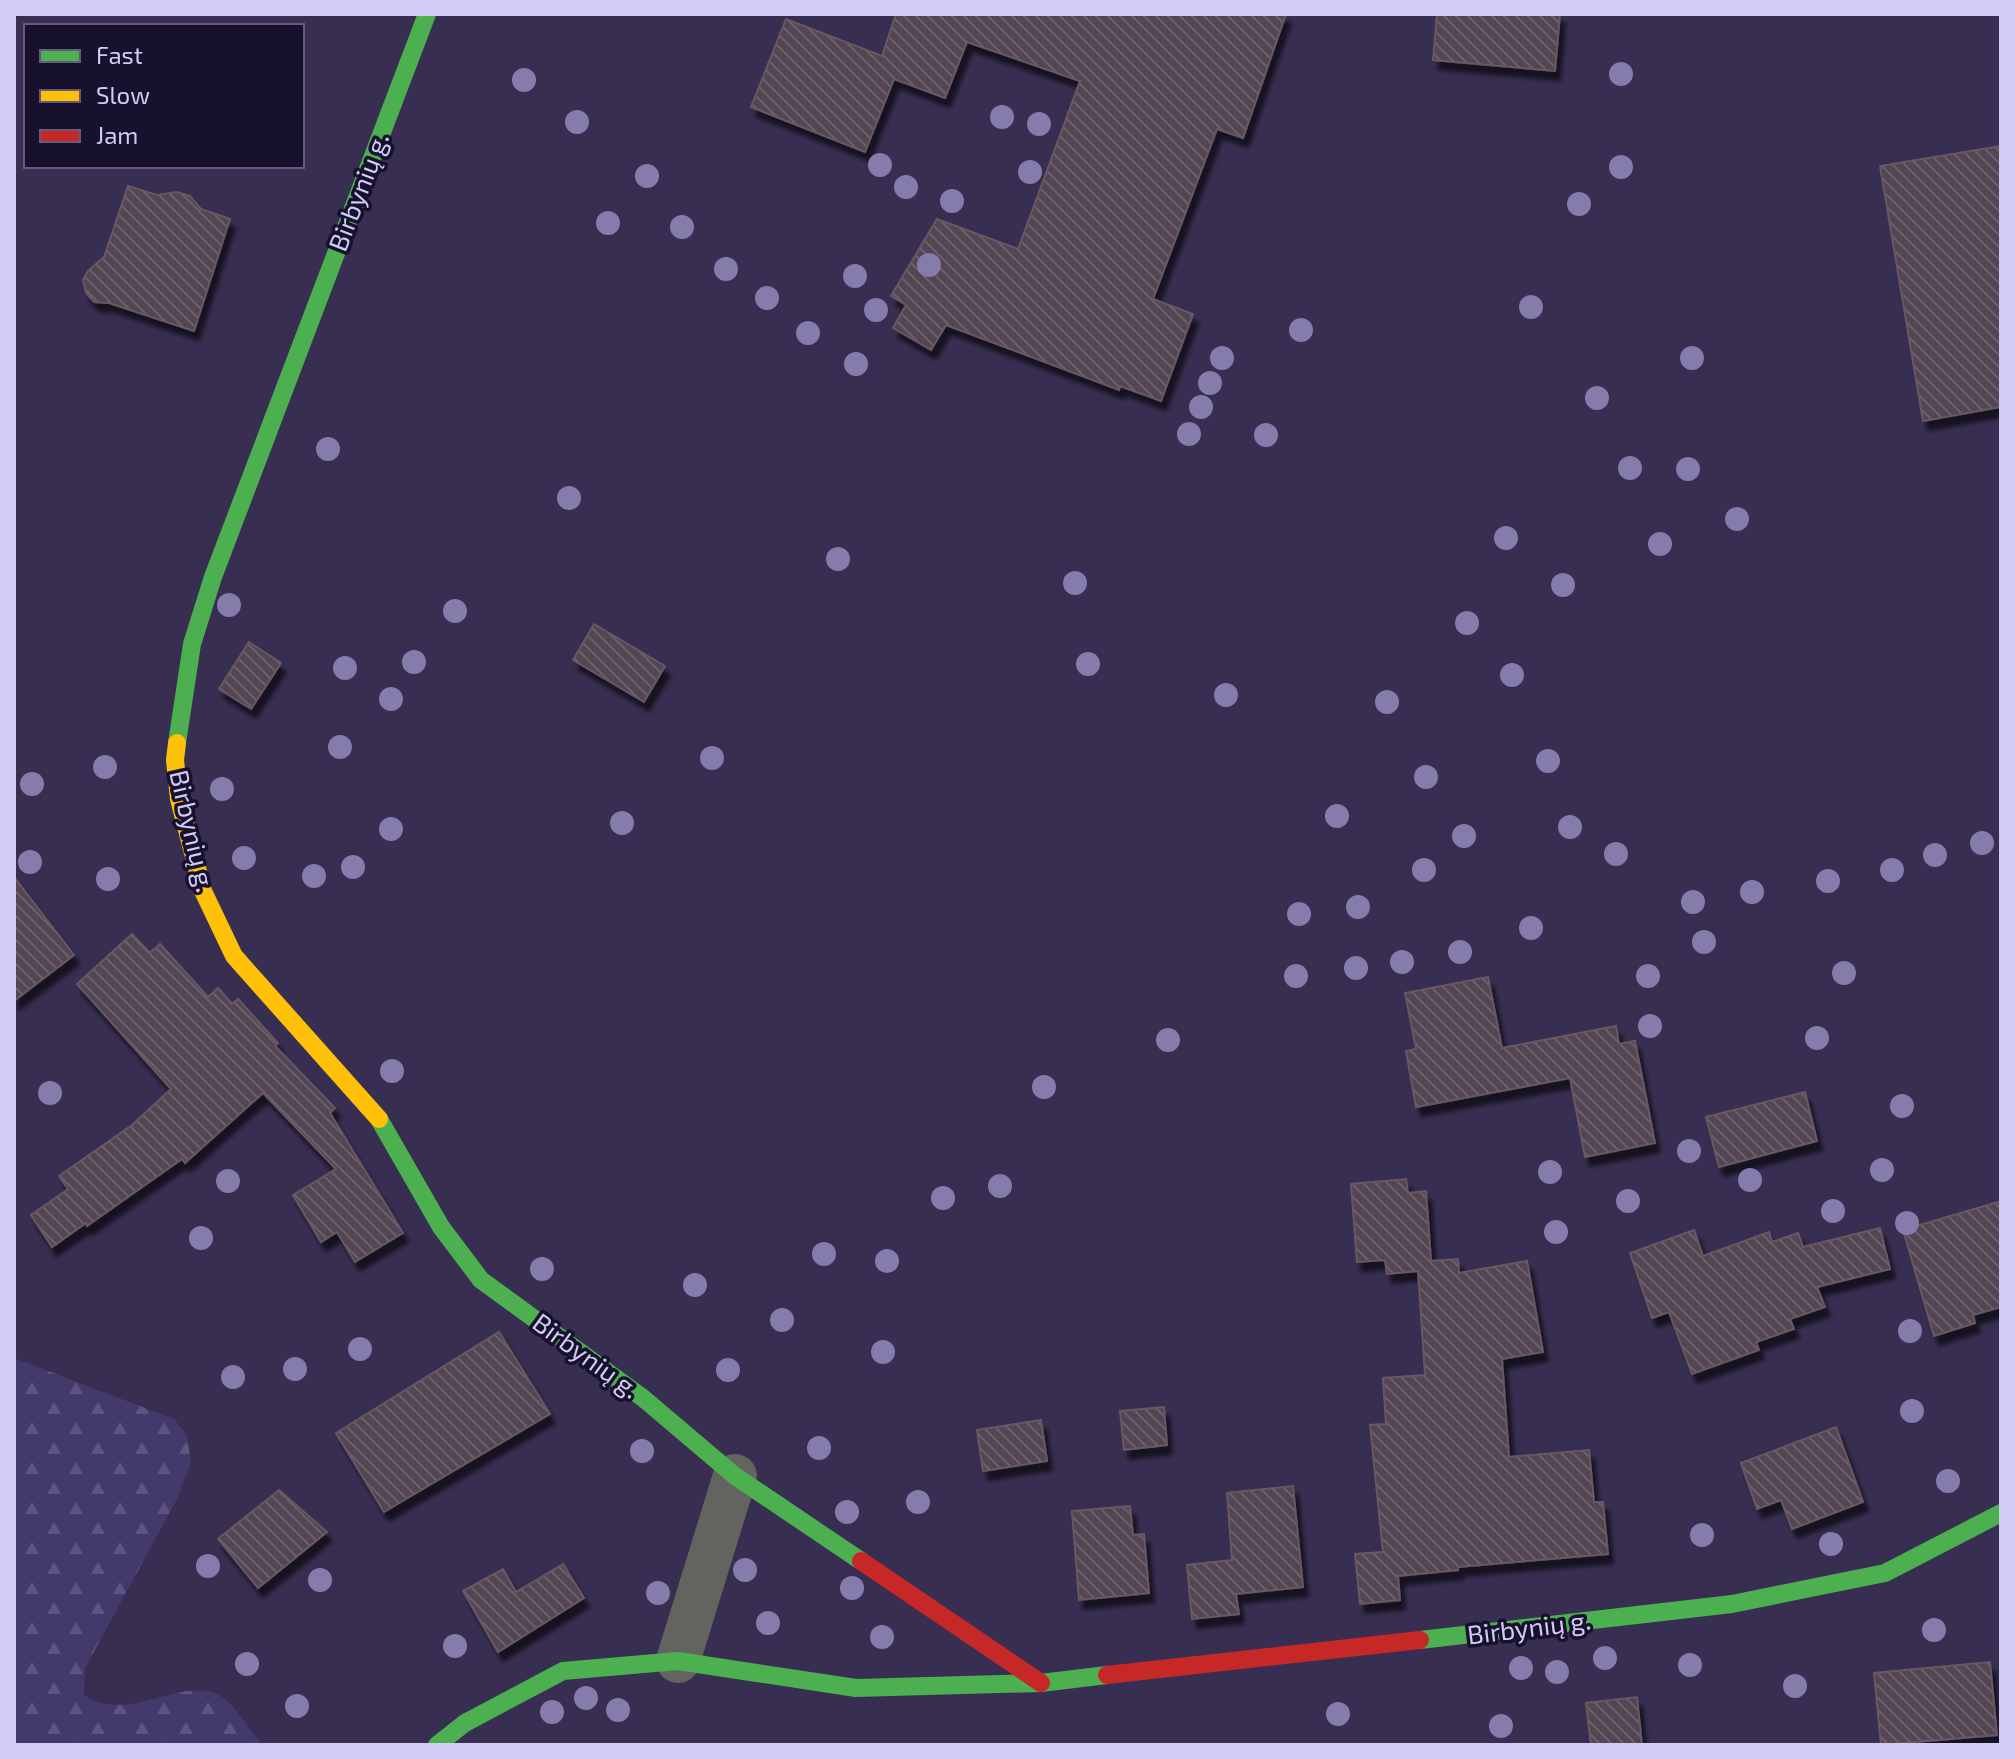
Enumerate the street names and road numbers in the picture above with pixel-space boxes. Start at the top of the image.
street label: Birbynių g. [321,128,394,255]
street label: Birbynių g. [164,767,223,895]
street label: Birbynių g. [528,1306,646,1404]
street label: Birbynių g. [1465,1604,1592,1649]

